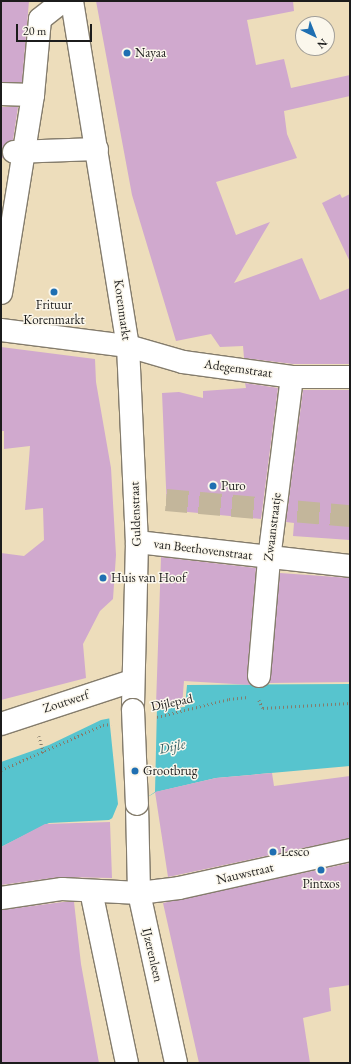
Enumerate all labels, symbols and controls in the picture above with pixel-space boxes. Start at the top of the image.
scale bar [18,16,94,42]
north arrow [295,16,335,56]
text: 20 m [23,23,46,39]
text: N [314,36,331,52]
place label: Nayaa [135,45,166,61]
marker: Nayaa [122,48,132,58]
street label: Korenmarkt [110,279,134,341]
marker: Frituur Korenmarkt [49,287,59,297]
place label: Frituur Korenmarkt [23,298,85,329]
street label: Adegemstraat [203,357,273,381]
place label: Puro [221,478,246,494]
street label: Guldenstraat [127,481,145,547]
marker: Puro [208,481,218,491]
street label: Zwaanstraatje [261,492,285,562]
street label: van Beethovenstraat [153,536,253,564]
place label: Huis van Hoof [111,570,186,586]
marker: Huis van Hoof [98,573,108,583]
street label: Zoutwerf [41,687,91,717]
street label: Dijlepad [150,691,194,715]
water label: Dijle [157,735,187,757]
place label: Grootbrug [143,763,197,779]
marker: Grootbrug [130,766,140,776]
place label: Lesco [281,844,309,860]
marker: Lesco [268,847,278,857]
street label: Nauwstraat [215,860,275,888]
marker: Pintxos [316,865,326,875]
place label: Pintxos [302,876,340,892]
street label: IJzerenleen [138,926,166,984]

